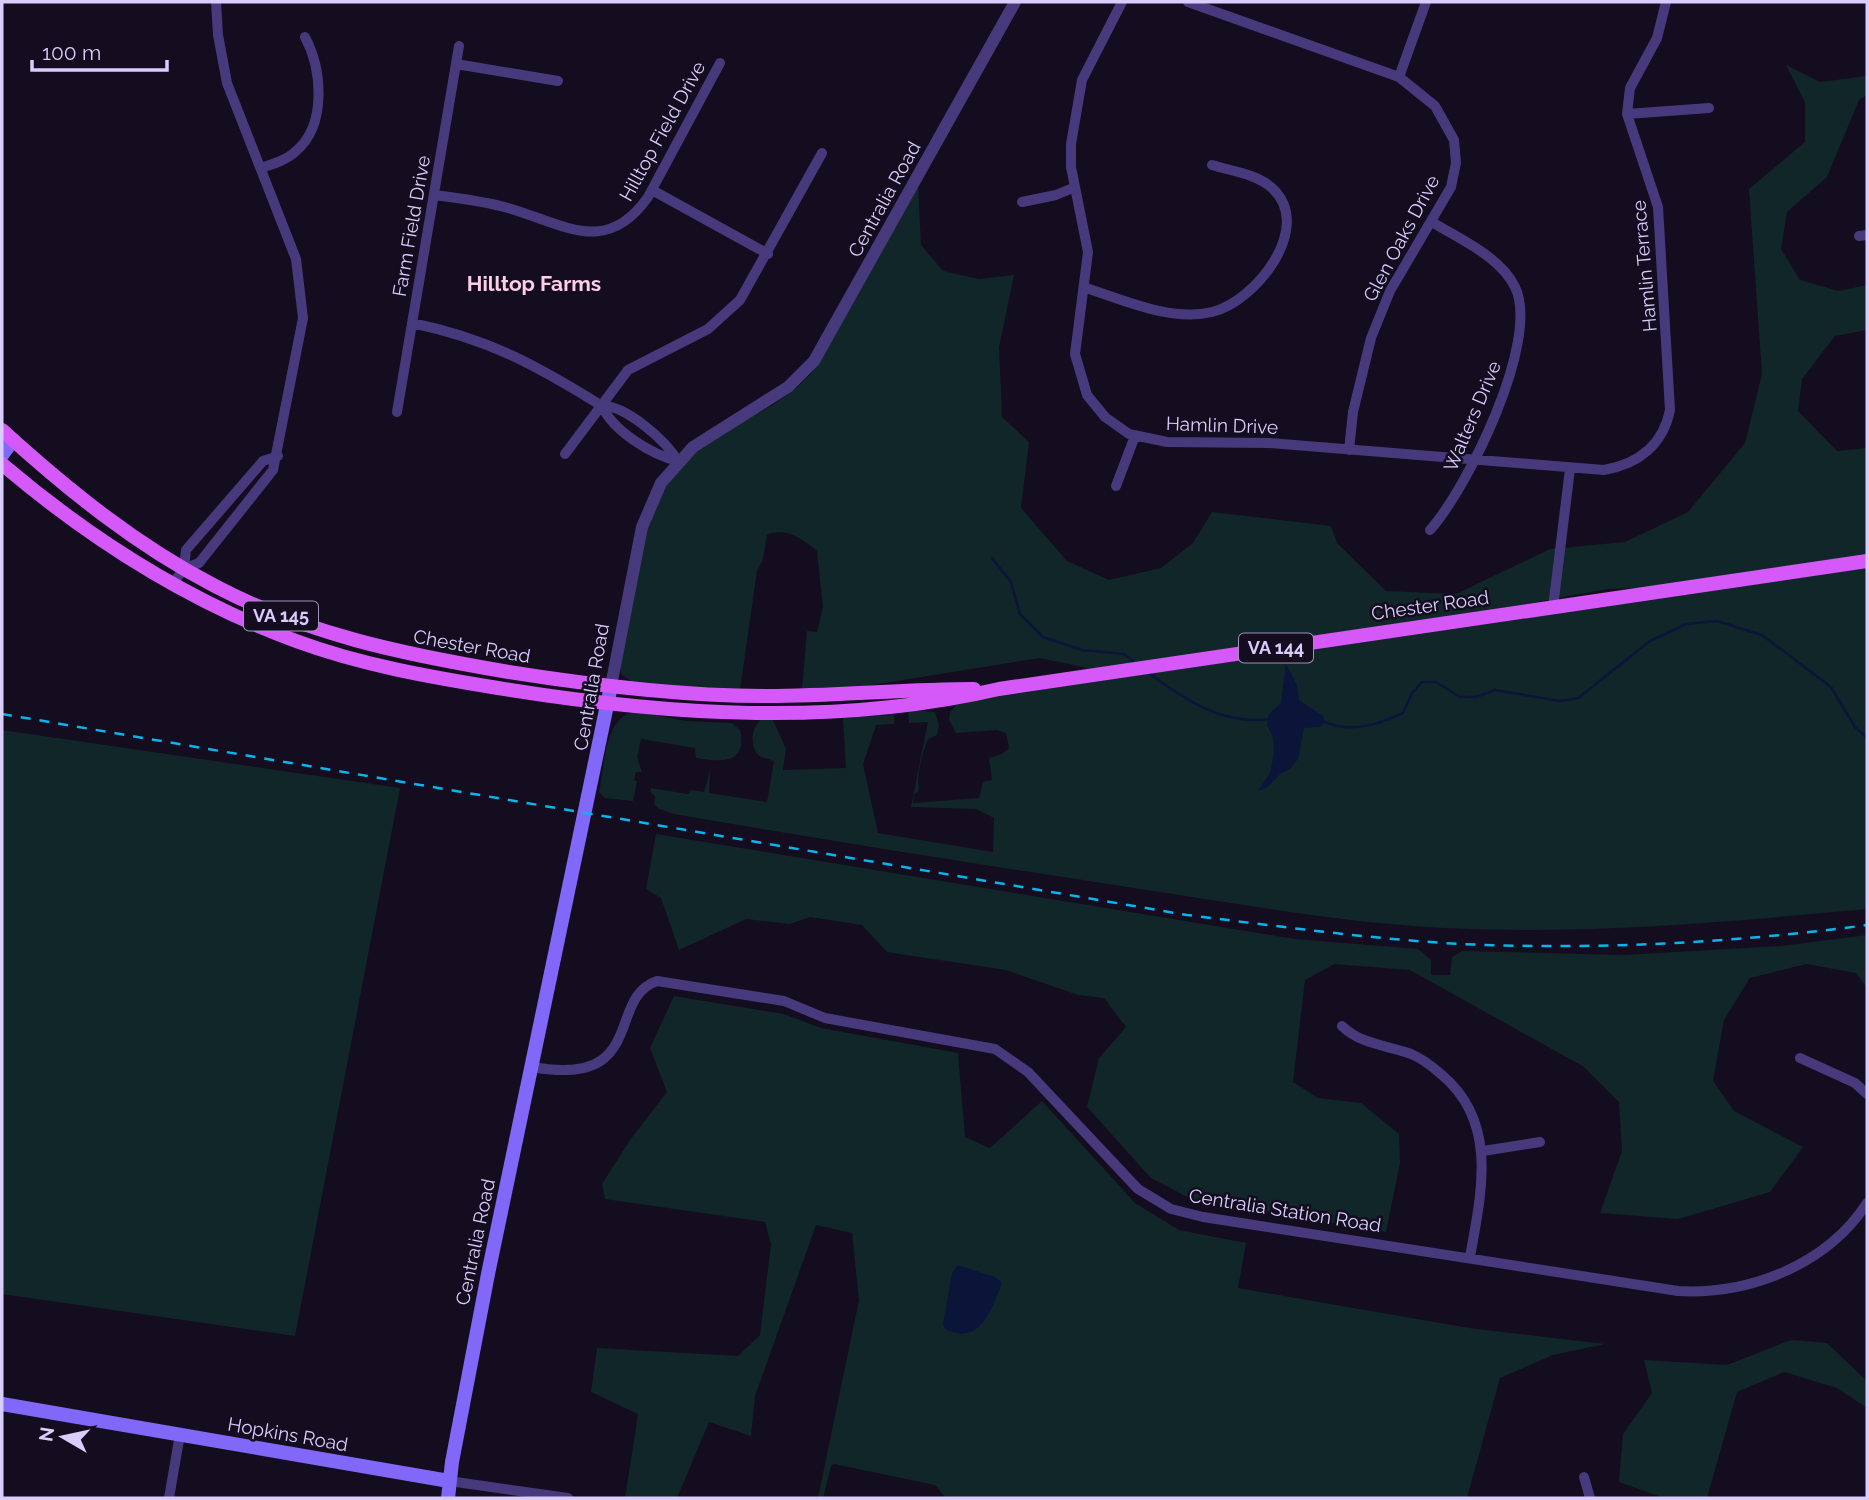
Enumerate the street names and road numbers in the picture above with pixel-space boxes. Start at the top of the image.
street label: Hilltop Field Drive [615,57,709,205]
street label: Centralia Road [843,137,925,261]
street label: Farm Field Drive [388,154,434,298]
street label: Glen Oaks Drive [1358,171,1444,305]
street label: Hamlin Terrace [1627,199,1661,333]
street label: Walters Drive [1439,357,1505,475]
street label: Hamlin Drive [1165,412,1279,438]
street label: Chester Road [1370,586,1490,624]
road number: VA 145 [244,602,318,630]
street label: Centralia Road [569,622,613,752]
street label: Chester Road [412,625,532,667]
road number: VA 144 [1239,634,1313,662]
street label: Centralia Road [451,1177,499,1307]
street label: Centralia Station Road [1187,1184,1383,1236]
street label: Hopkins Road [226,1413,350,1455]

